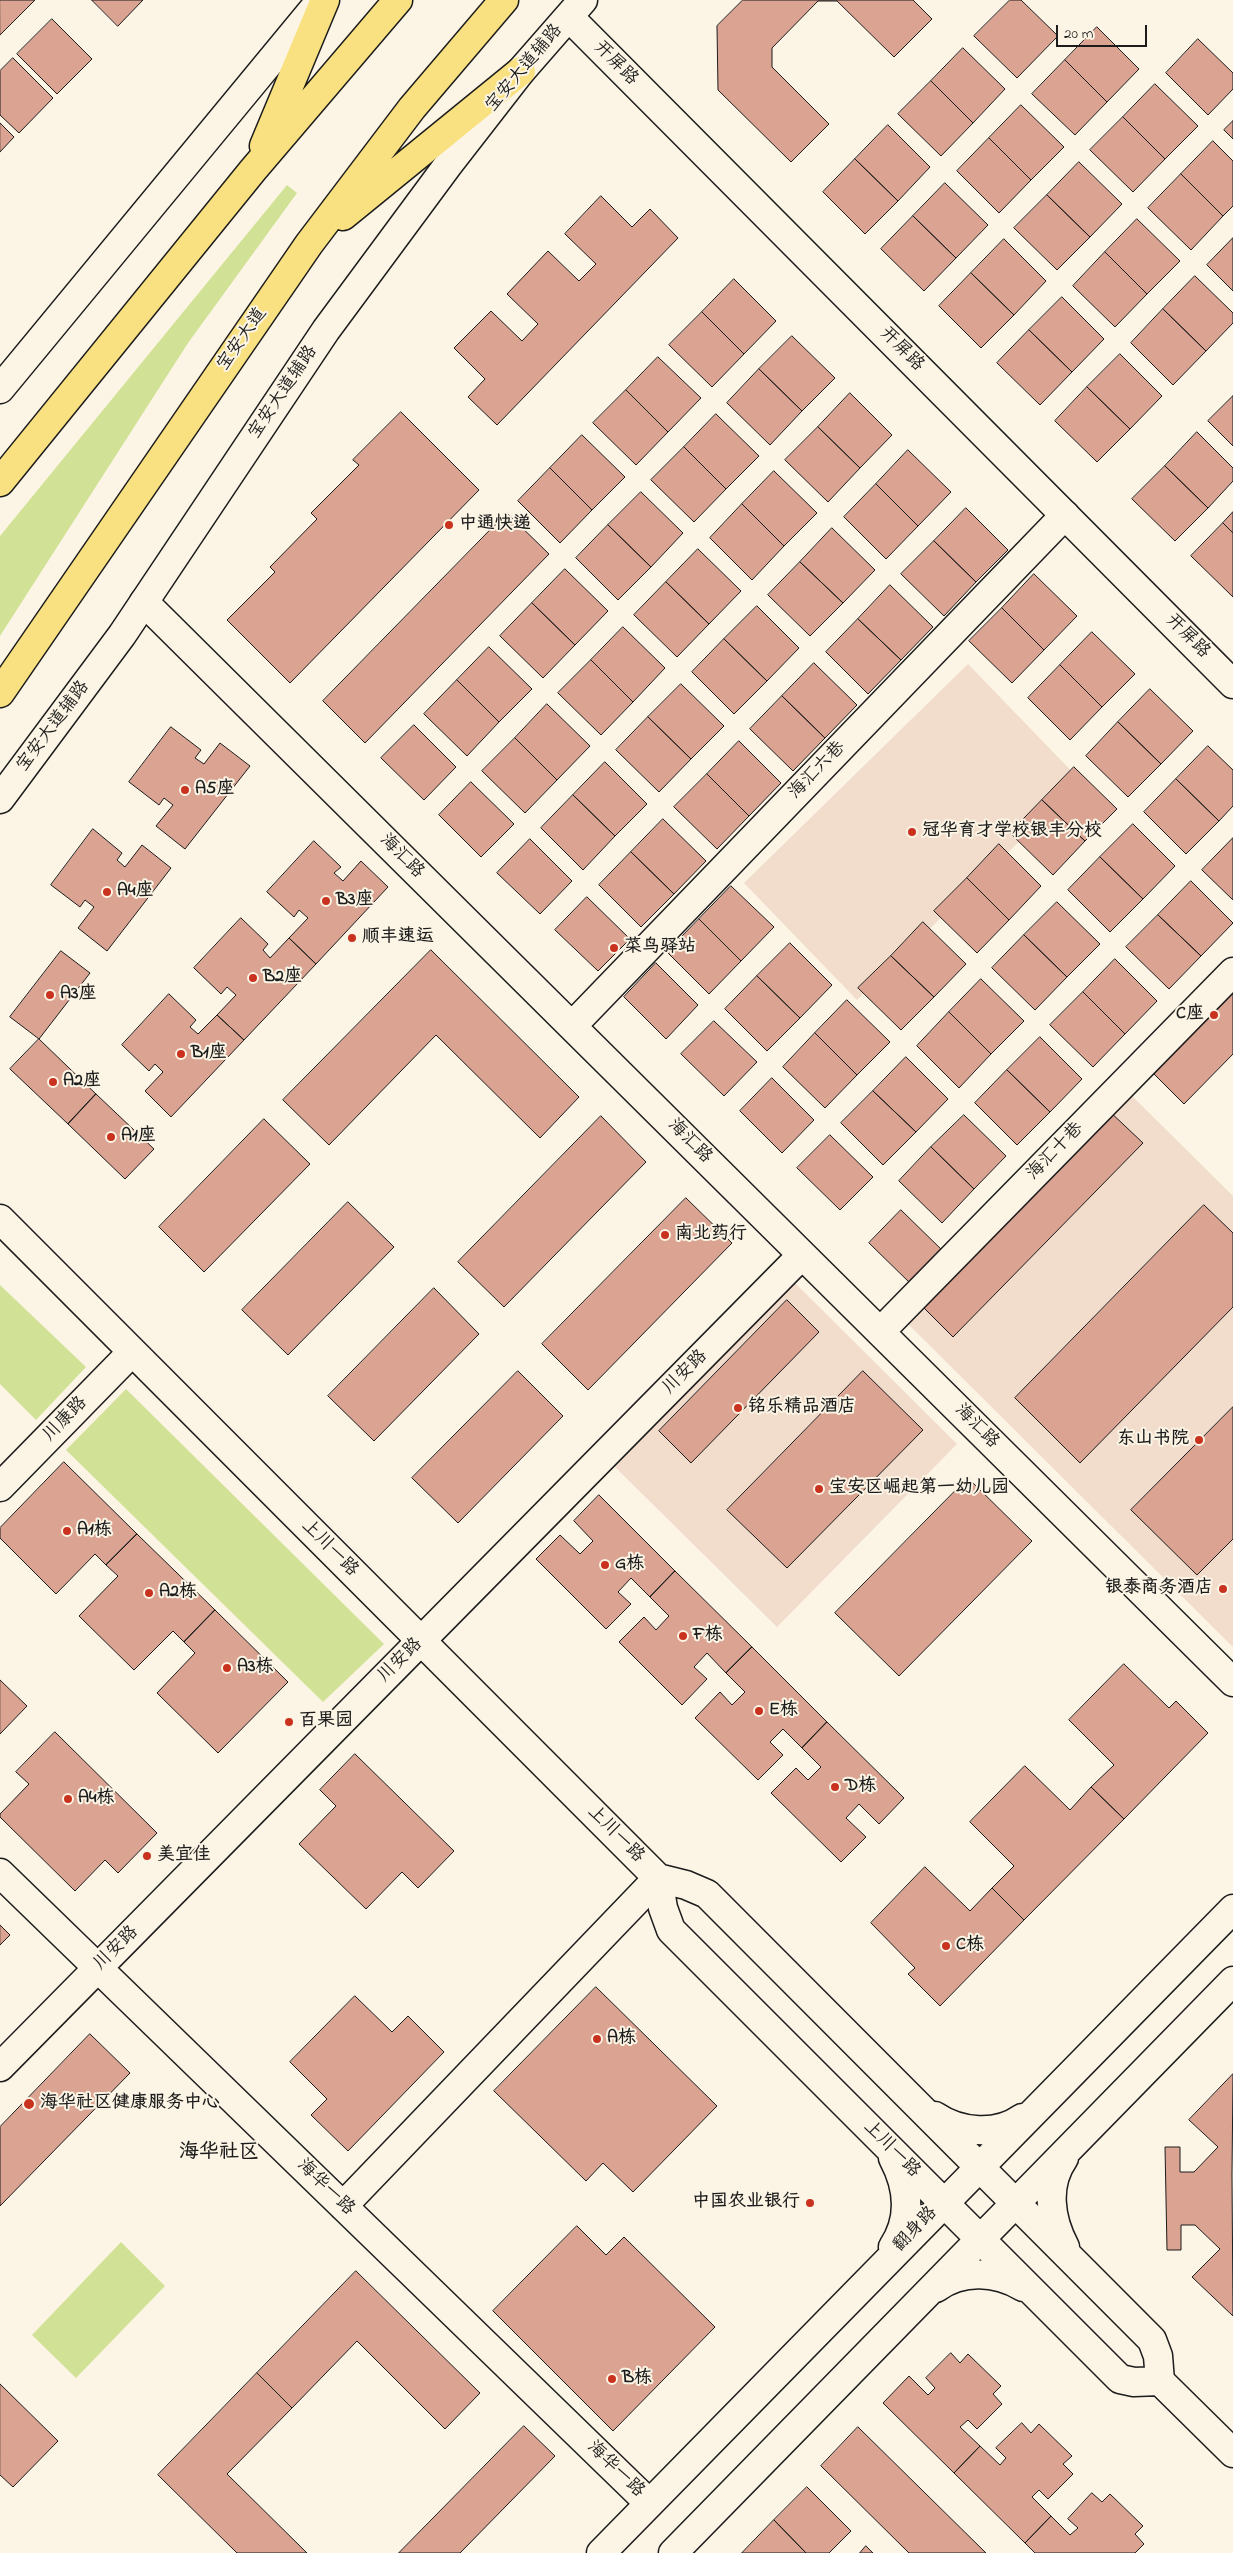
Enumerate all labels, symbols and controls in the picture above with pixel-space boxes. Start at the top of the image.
scale bar [1058,15,1149,47]
street label: 宝安大道辅路 [482,21,568,117]
text: 20 m [1064,23,1093,45]
street label: 开屏路 [588,37,642,91]
street label: 宝安大道 [214,304,272,376]
street label: 开屏路 [874,323,928,377]
street label: 宝安大道辅路 [245,342,323,444]
place label: 中通快递 [459,514,531,536]
marker: 中通快递 [443,519,455,531]
street label: 开屏路 [1160,610,1214,664]
street label: 宝安大道辅路 [13,677,95,777]
street label: 海汇六巷 [785,738,851,804]
place label: A5座 [195,779,234,801]
marker: A5座 [179,784,191,796]
place label: 冠华育才学校银丰分校 [922,821,1102,843]
marker: 冠华育才学校银丰分校 [906,826,918,838]
street label: 海汇路 [374,830,428,884]
place label: A4座 [117,881,154,903]
marker: A4座 [101,886,113,898]
place label: B3座 [336,890,374,912]
marker: B3座 [320,895,332,907]
place label: 顺丰速运 [362,927,434,949]
marker: 顺丰速运 [346,932,358,944]
place label: 菜鸟驿站 [624,937,696,959]
marker: 菜鸟驿站 [608,942,620,954]
place label: B2座 [263,967,302,989]
marker: B2座 [247,972,259,984]
place label: A3座 [60,984,97,1006]
marker: A3座 [44,989,56,1001]
place label: C座 [1176,1004,1204,1026]
marker: C座 [1208,1009,1220,1021]
place label: B1座 [191,1043,227,1065]
marker: B1座 [175,1048,187,1060]
place label: A2座 [63,1071,101,1093]
marker: A2座 [47,1076,59,1088]
street label: 海汇路 [662,1115,716,1169]
street label: 海汇十巷 [1023,1119,1089,1185]
place label: A1座 [121,1126,156,1148]
marker: A1座 [105,1131,117,1143]
place label: 南北药行 [675,1224,747,1246]
marker: 南北药行 [659,1229,671,1241]
street label: 川安路 [659,1346,713,1400]
street label: 川康路 [39,1393,93,1447]
place label: 铭乐精品酒店 [748,1397,856,1419]
street label: 海汇路 [949,1400,1003,1454]
marker: 铭乐精品酒店 [732,1402,744,1414]
place label: 东山书院 [1117,1429,1189,1451]
marker: 东山书院 [1193,1434,1205,1446]
place label: 宝安区崛起第一幼儿园 [829,1478,1009,1500]
marker: 宝安区崛起第一幼儿园 [813,1483,825,1495]
street label: 上川一路 [296,1516,362,1582]
place label: A1栋 [77,1520,112,1542]
marker: A1栋 [61,1525,73,1537]
place label: G栋 [615,1554,644,1576]
marker: G栋 [599,1559,611,1571]
place label: 银泰商务酒店 [1105,1578,1213,1600]
place label: A2栋 [159,1582,197,1604]
marker: 银泰商务酒店 [1217,1583,1229,1595]
marker: A2栋 [143,1587,155,1599]
place label: F栋 [693,1625,723,1647]
marker: F栋 [677,1630,689,1642]
street label: 川安路 [374,1634,428,1688]
place label: A3栋 [237,1657,274,1679]
marker: A3栋 [221,1662,233,1674]
place label: E栋 [769,1700,798,1722]
marker: E栋 [753,1705,765,1717]
place label: 百果园 [299,1711,353,1733]
marker: 百果园 [283,1716,295,1728]
place label: D栋 [845,1776,876,1798]
marker: D栋 [829,1781,841,1793]
place label: A4栋 [78,1788,115,1810]
marker: A4栋 [62,1793,74,1805]
street label: 上川一路 [582,1802,648,1868]
place label: 美宜佳 [157,1845,211,1867]
marker: 美宜佳 [141,1850,153,1862]
street label: 川安路 [90,1922,144,1976]
place label: C栋 [956,1935,984,1957]
marker: C栋 [940,1940,952,1952]
place label: A栋 [607,2028,636,2050]
marker: A栋 [591,2033,603,2045]
place label: 海华社区健康服务中心 [40,2093,220,2115]
marker: 海华社区健康服务中心 [22,2097,36,2111]
street label: 上川一路 [858,2117,924,2183]
district label: 海华社区 [179,2142,259,2166]
street label: 海华一路 [292,2155,358,2221]
place label: 中国农业银行 [692,2192,800,2214]
marker: 中国农业银行 [804,2197,816,2209]
street label: 翻身路 [889,2203,943,2257]
place label: B栋 [622,2368,652,2390]
marker: B栋 [606,2373,618,2385]
street label: 海华一路 [582,2437,648,2503]

